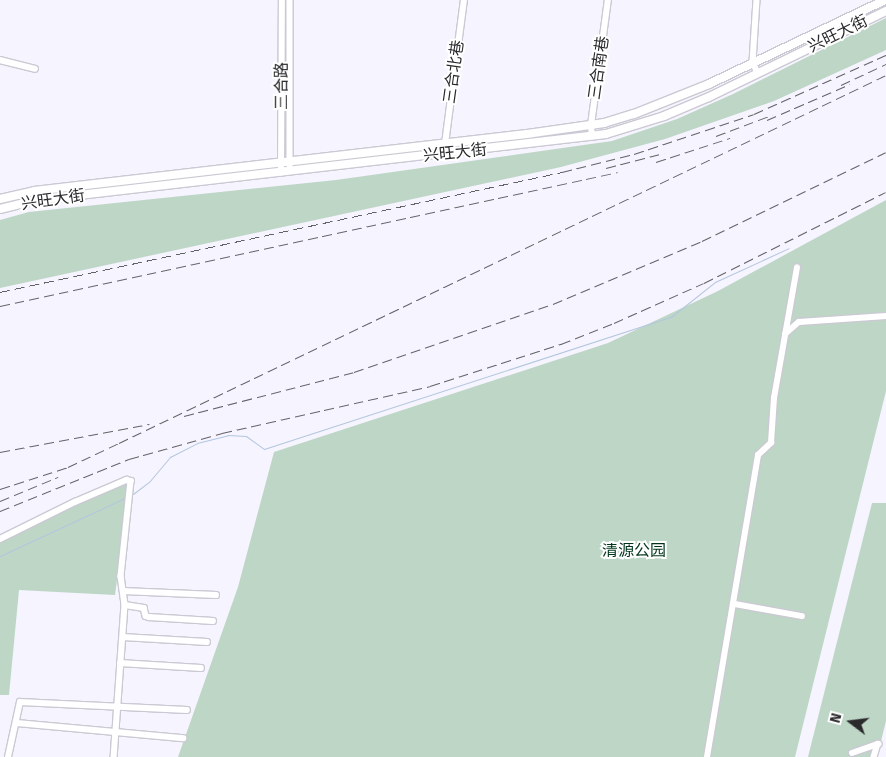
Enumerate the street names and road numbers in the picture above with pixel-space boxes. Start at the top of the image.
street label: 兴旺大街 [805,11,871,57]
street label: 三合南巷 [585,35,613,101]
street label: 三合北巷 [440,39,468,105]
street label: 三合路 [272,62,292,110]
street label: 兴旺大街 [422,140,488,166]
street label: 兴旺大街 [20,186,86,214]

